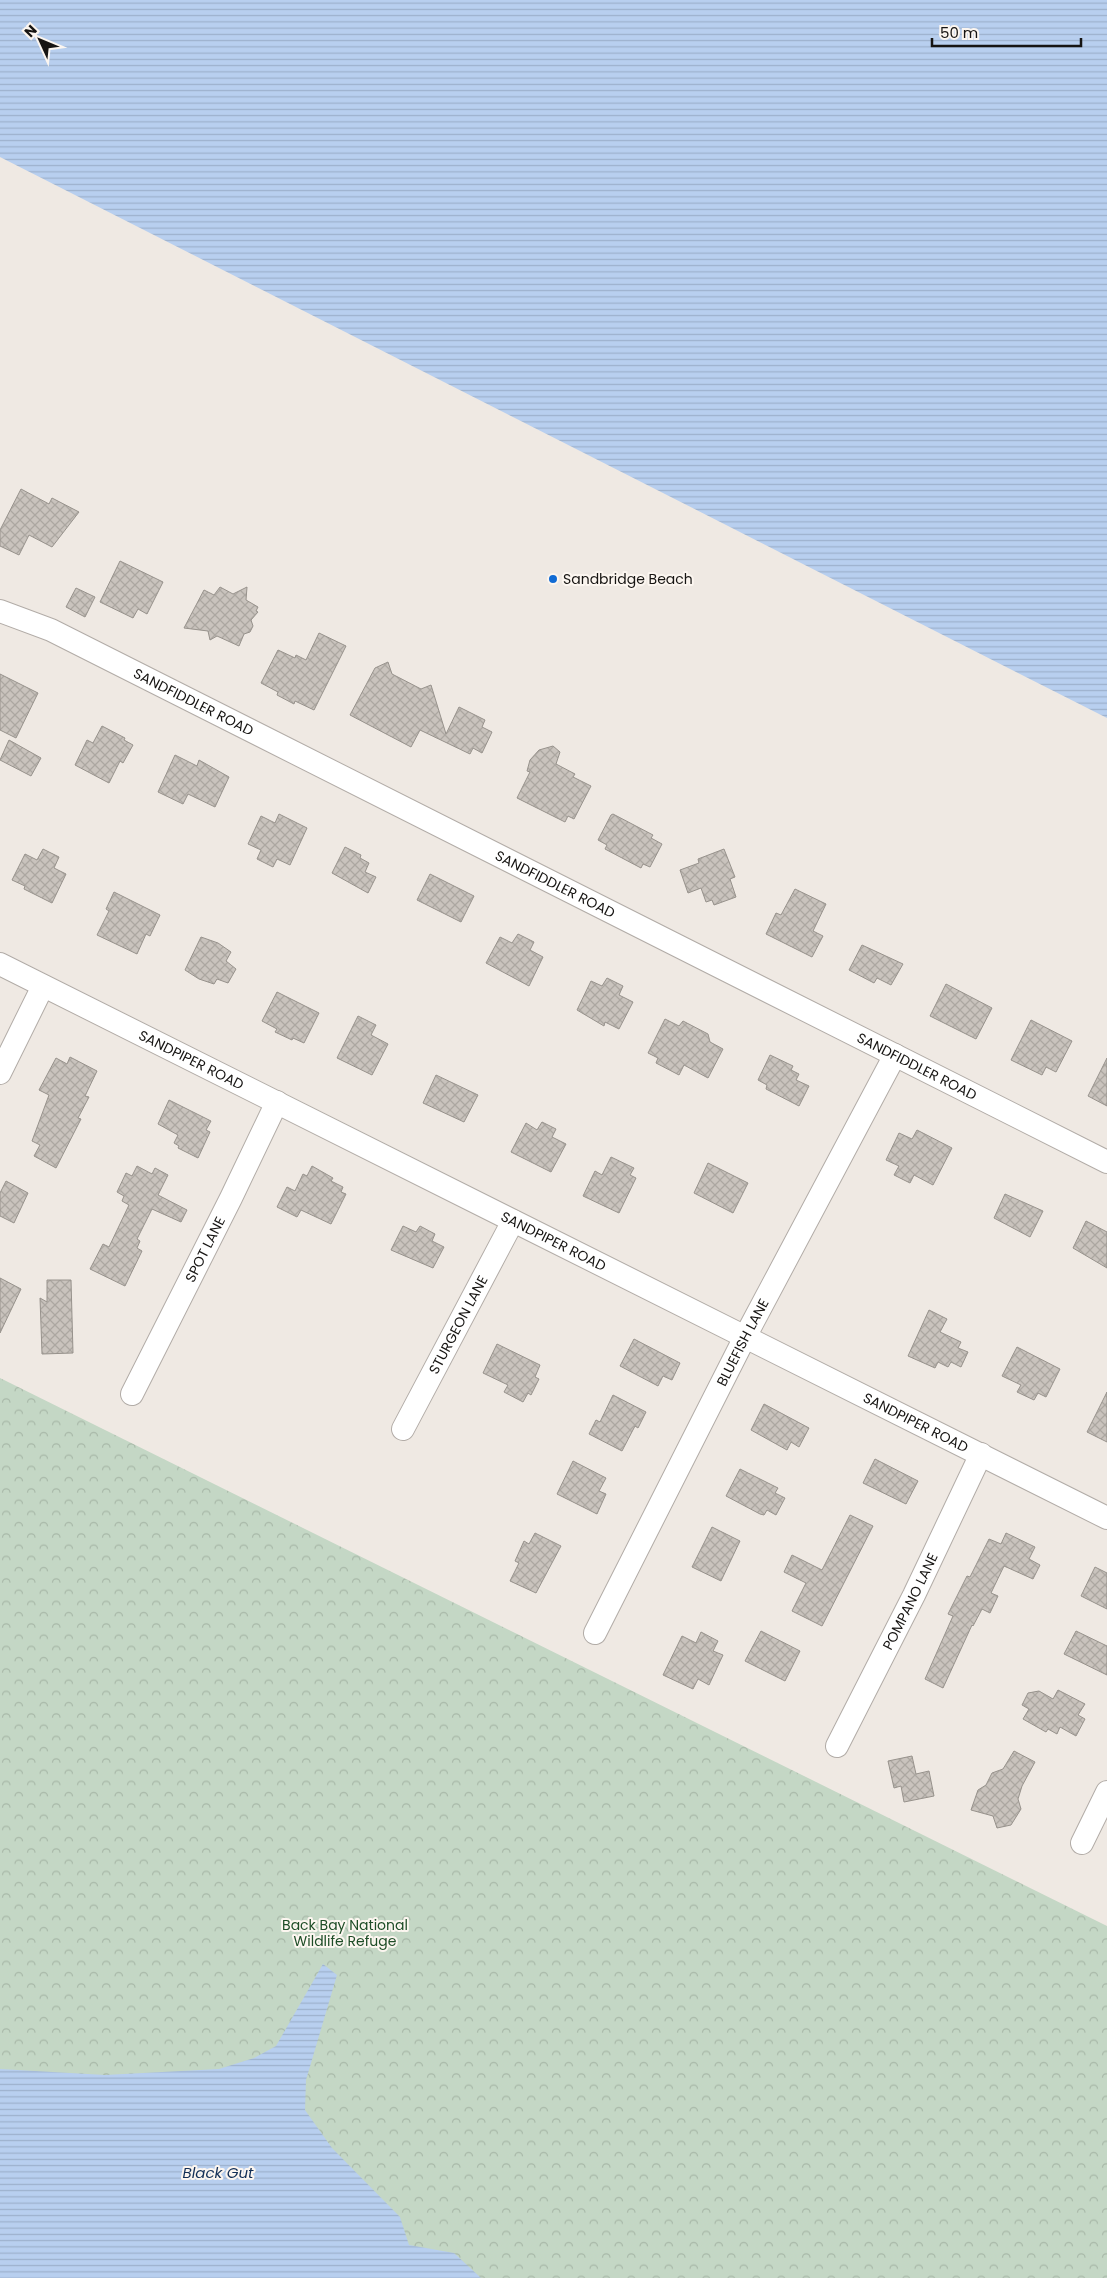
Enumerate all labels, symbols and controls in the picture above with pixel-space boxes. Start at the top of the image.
north arrow [15,15,65,65]
scale bar [932,15,1081,47]
text: N [20,20,41,42]
text: 50 m [940,22,978,43]
place label: Sandbridge Beach [563,569,693,589]
marker: Sandbridge Beach [547,573,559,585]
street label: SANDFIDDLER ROAD [130,663,257,740]
street label: SANDFIDDLER ROAD [492,845,619,923]
street label: SANDPIPER ROAD [135,1025,248,1095]
street label: SANDFIDDLER ROAD [853,1028,980,1105]
street label: SANDPIPER ROAD [497,1206,610,1276]
street label: SPOT LANE [180,1213,230,1286]
street label: STURGEON LANE [424,1272,492,1378]
street label: BLUEFISH LANE [712,1295,774,1390]
street label: SANDPIPER ROAD [860,1388,972,1457]
street label: POMPANO LANE [878,1550,943,1653]
park label: Back Bay National Wildlife Refuge [282,1915,408,1951]
water label: Black Gut [182,2162,254,2183]

